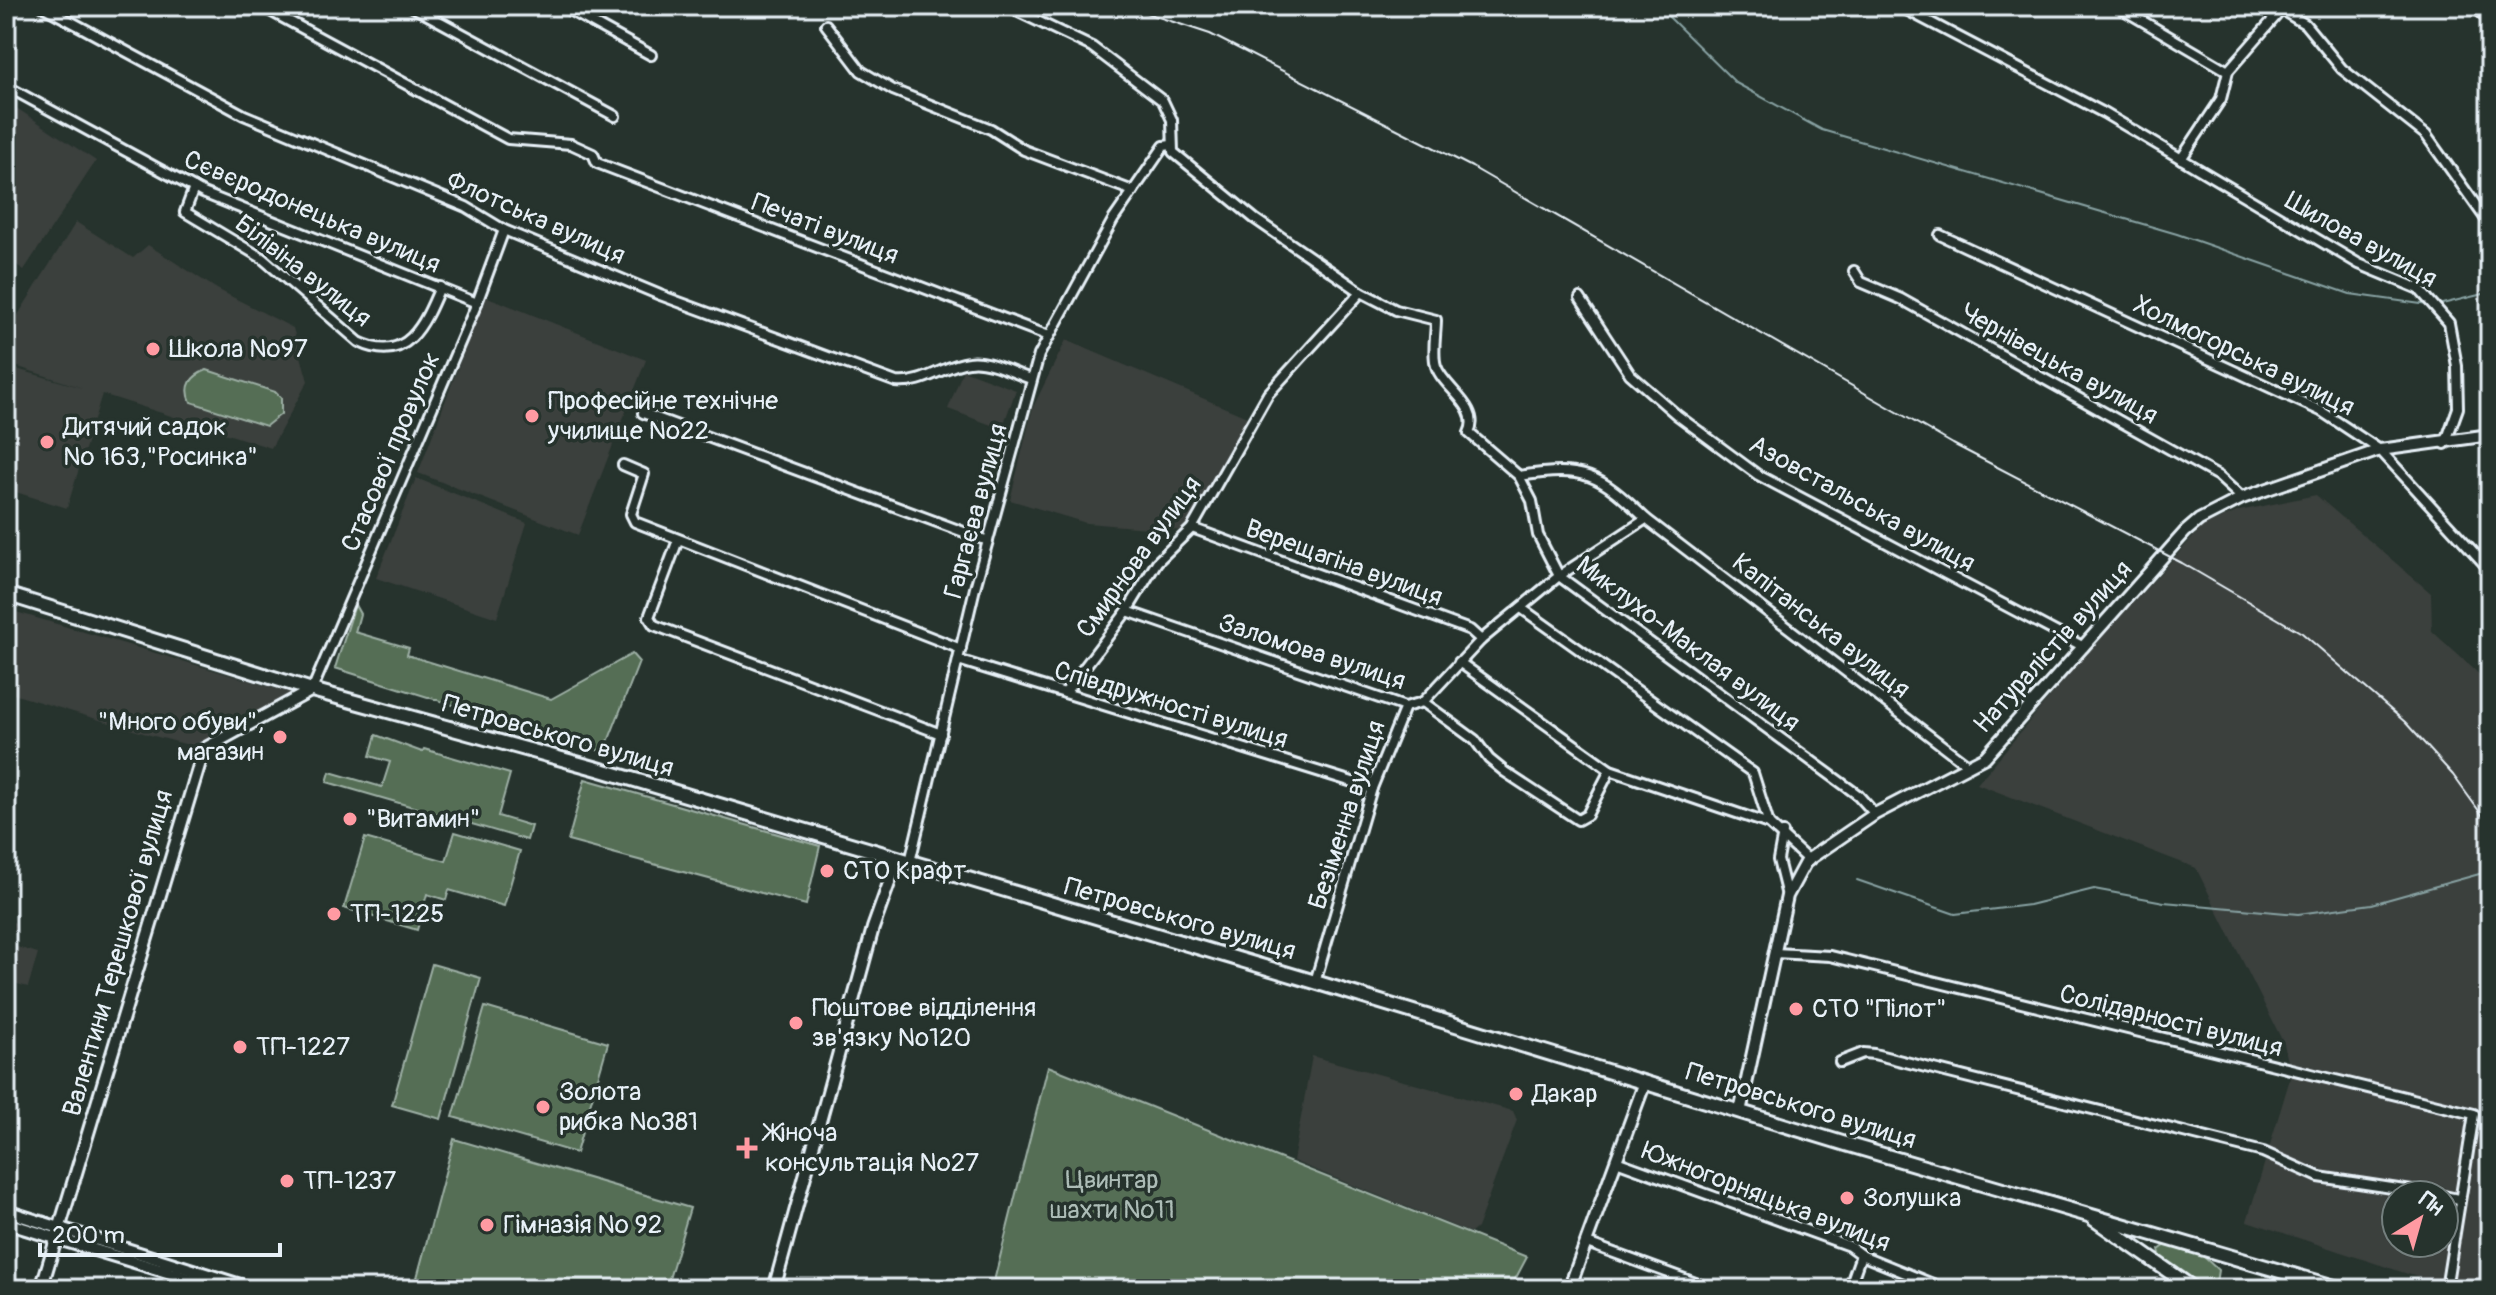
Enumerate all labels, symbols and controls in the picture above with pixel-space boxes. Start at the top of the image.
street label: Сєвєродонецька вулиця [179,143,445,281]
street label: Флотська вулиця [442,164,630,272]
street label: Шилова вулиця [2279,185,2443,295]
street label: Печаті вулиця [747,186,903,272]
street label: Білівіна вулиця [228,208,378,334]
street label: Холмогорська вулиця [2128,289,2360,423]
street label: Чернівецька вулиця [1955,296,2163,432]
place label: Школа №97 [169,333,308,365]
marker: Школа №97 [144,340,162,358]
street label: Стасової провулок [334,347,448,557]
place label: Професійне технічне училище №22 [547,385,778,447]
marker: Професійне технічне училище №22 [523,407,541,425]
place label: Дитячий садок № 163,"Росинка" [62,411,258,473]
street label: Гаргаєва вулиця [937,420,1015,602]
street label: Азовстальська вулиця [1743,429,1981,579]
marker: Дитячий садок № 163,"Росинка" [38,433,56,451]
street label: Смирнова вулиця [1070,470,1208,644]
street label: Верещагіна вулиця [1241,512,1447,614]
street label: Капітанська вулиця [1726,547,1916,705]
street label: Миклухо-Маклая вулиця [1570,549,1806,739]
street label: Натуралістів вулиця [1967,554,2139,740]
street label: Заломова вулиця [1215,607,1409,697]
street label: Співдружності вулиця [1050,654,1292,756]
street label: Петровського вулиця [439,688,677,784]
place label: "Много обуви", магазин [98,706,264,768]
street label: Безіменна вулиця [1301,716,1393,914]
marker: "Много обуви", магазин [271,728,289,746]
street label: Валентини Терешкової вулиця [56,786,180,1120]
place label: "Витамин" [366,803,480,835]
marker: "Витамин" [341,810,359,828]
place label: СТО Крафт [843,855,966,887]
marker: СТО Крафт [818,862,836,880]
street label: Петровського вулиця [1061,871,1299,967]
place label: ТП-1225 [350,898,444,930]
marker: ТП-1225 [325,905,343,923]
street label: Солідарності вулиця [2056,978,2286,1064]
place label: Поштове відділення зв'язку №120 [812,992,1036,1054]
place label: СТО "Пілот" [1812,993,1947,1025]
marker: СТО "Пілот" [1787,1000,1805,1018]
marker: Поштове відділення зв'язку №120 [787,1014,805,1032]
place label: ТП-1227 [256,1031,350,1063]
marker: ТП-1227 [231,1038,249,1056]
street label: Петровського вулиця [1682,1056,1920,1156]
place label: Золота рибка №381 [559,1076,698,1138]
place label: Дакар [1531,1078,1597,1110]
marker: Дакар [1507,1085,1525,1103]
marker: Золота рибка №381 [534,1098,552,1116]
place label: Жіноча консультація №27 [761,1117,979,1179]
street label: Южногорняцька вулиця [1637,1135,1895,1259]
marker: Жіноча консультація №27 [736,1137,758,1159]
park label: Цвинтар шахти №11 [1049,1164,1175,1226]
place label: ТП-1237 [303,1165,397,1197]
marker: ТП-1237 [278,1172,296,1190]
north arrow [2380,1179,2460,1259]
place label: Золушка [1863,1182,1961,1214]
text: Пн [2413,1185,2450,1222]
marker: Золушка [1838,1189,1856,1207]
scale bar [40,1207,280,1257]
place label: Гімназія № 92 [503,1209,662,1241]
marker: Гімназія № 92 [478,1216,496,1234]
text: 200 m [52,1221,125,1250]

